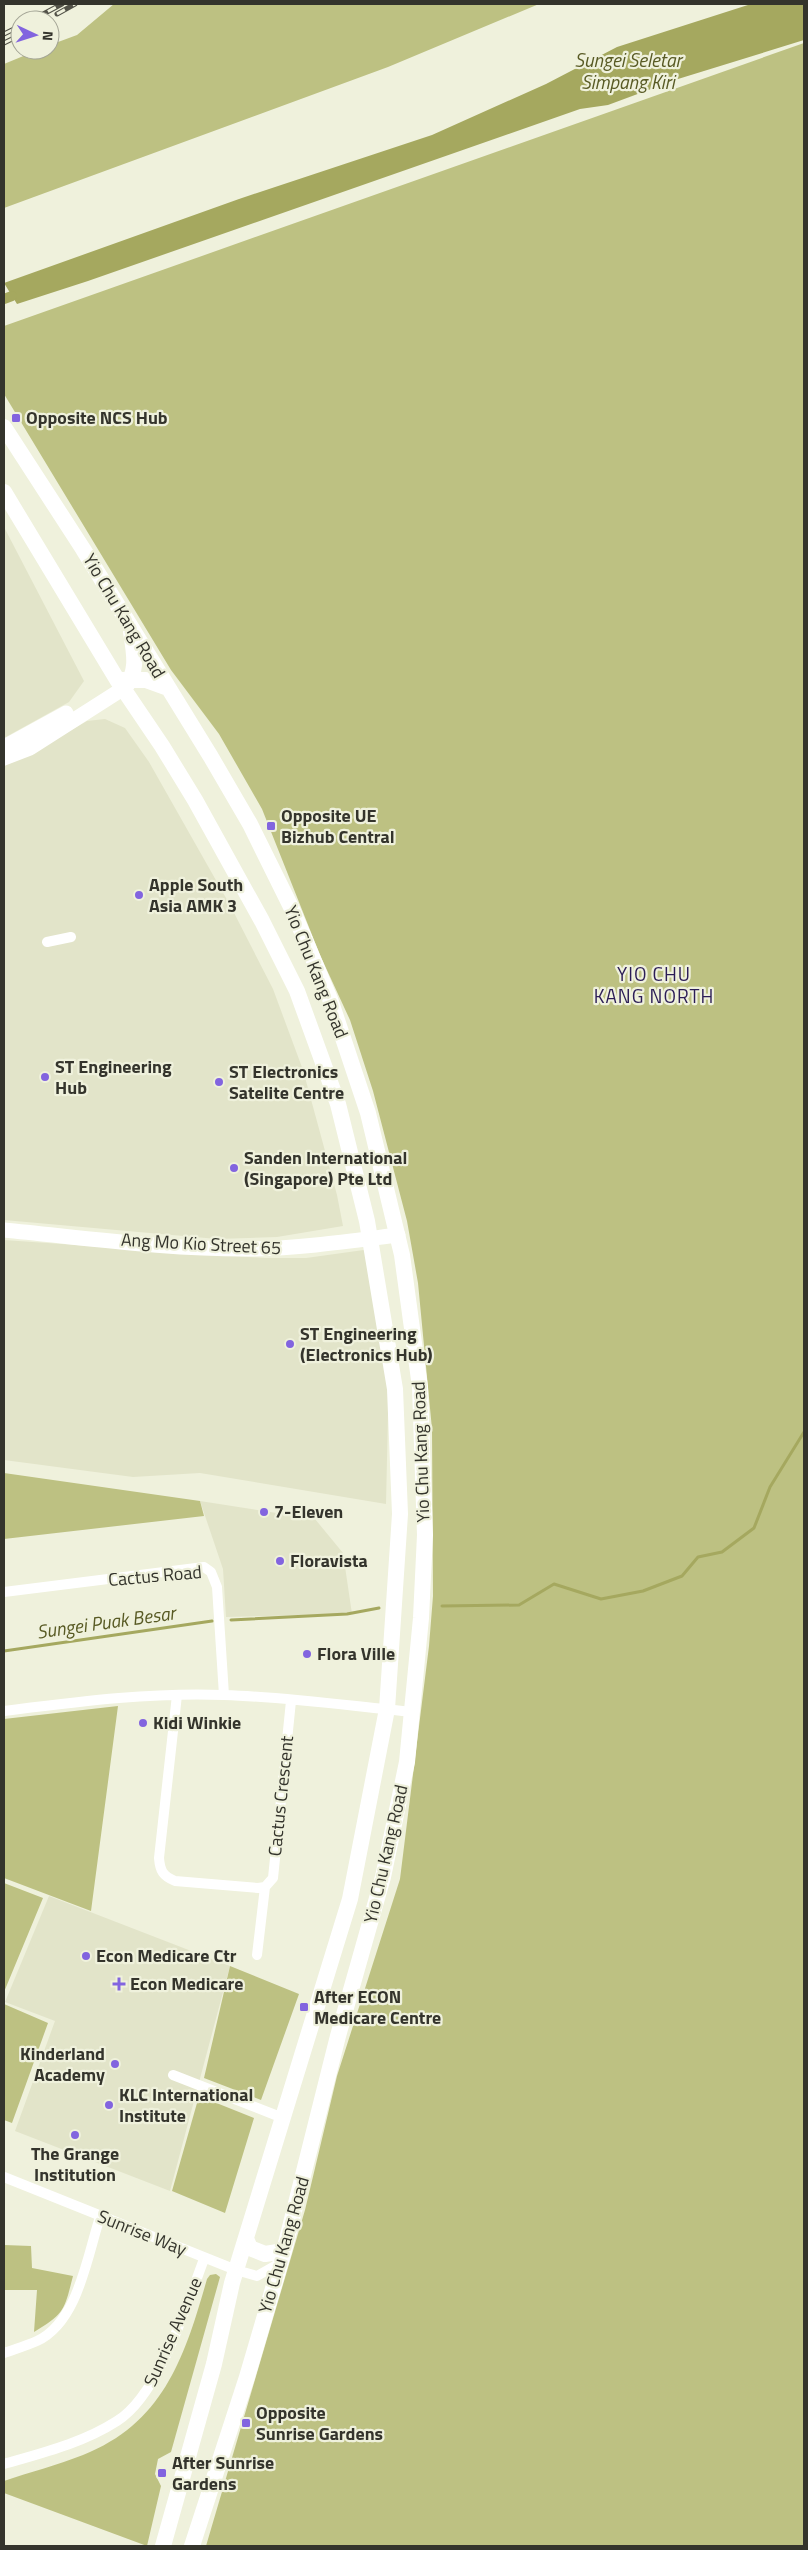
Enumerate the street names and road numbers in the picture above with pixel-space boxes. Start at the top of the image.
street label: Yio Chu Kang Road [76,548,172,683]
street label: Yio Chu Kang Road [278,901,355,1042]
street label: Ang Mo Kio Street 65 [120,1226,282,1261]
street label: Yio Chu Kang Road [405,1381,436,1523]
street label: Cactus Road [107,1558,203,1593]
street label: Cactus Crescent [261,1734,300,1857]
street label: Yio Chu Kang Road [356,1782,415,1926]
street label: Yio Chu Kang Road [251,2173,316,2316]
street label: Sunrise Way [94,2202,191,2263]
street label: Sunrise Avenue [136,2273,209,2391]

